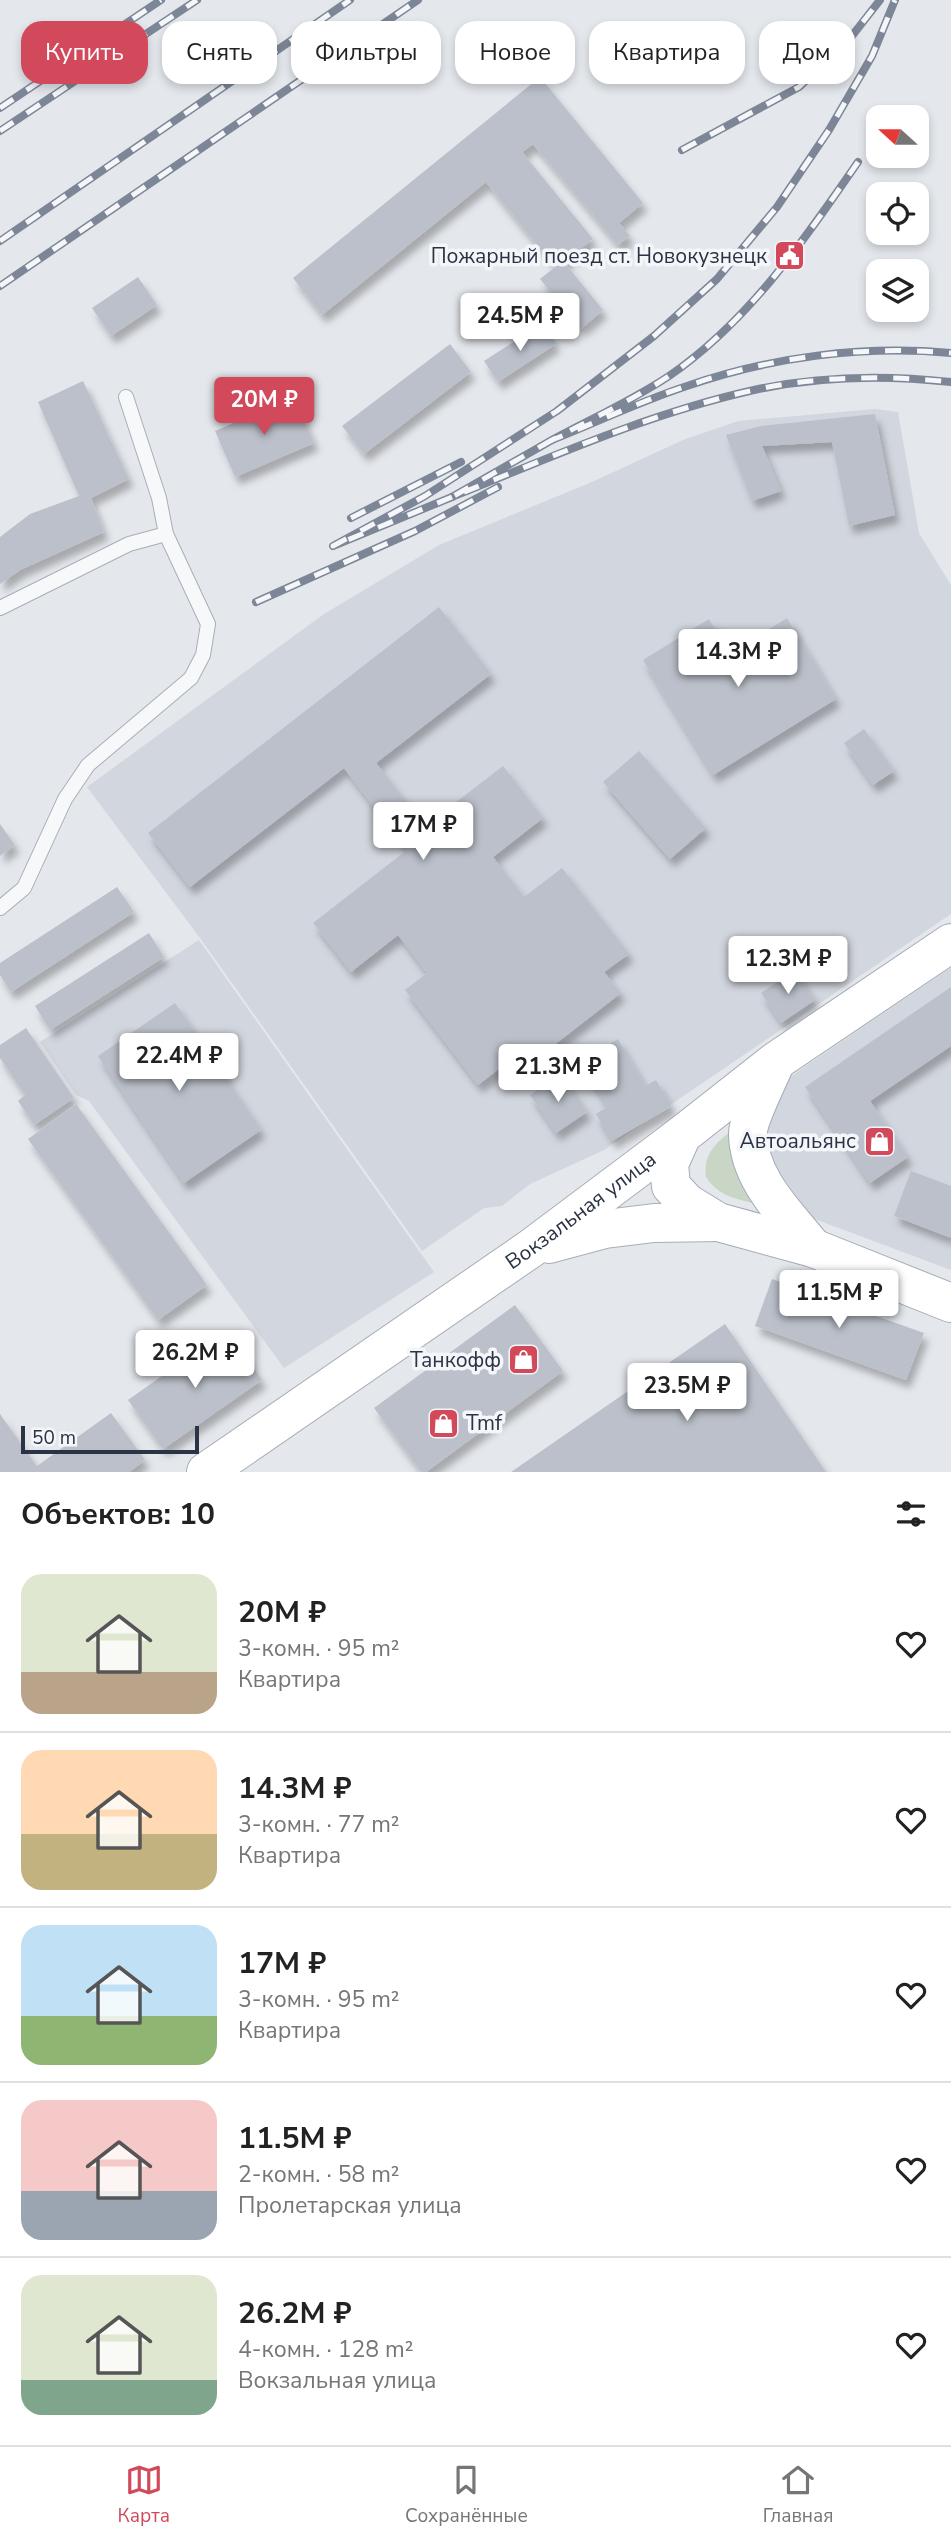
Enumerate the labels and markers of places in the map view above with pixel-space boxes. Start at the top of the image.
public building icon: Пожарный поезд ст. Новокузнецк [773,239,807,273]
place label: Пожарный поезд ст. Новокузнецк [431,242,768,270]
pin: 24.5M ₽ [455,294,585,353]
pin: 20M ₽ [215,378,313,437]
pin: 14.3M ₽ [673,630,803,689]
pin: 17M ₽ [374,802,472,862]
pin: 12.3M ₽ [723,936,853,996]
pin: 22.4M ₽ [114,1034,244,1093]
pin: 21.3M ₽ [493,1044,623,1104]
shop icon: Автоальянс [862,1124,896,1158]
place label: Автоальянс [739,1127,856,1155]
pin: 11.5M ₽ [774,1270,904,1330]
pin: 26.2M ₽ [130,1330,260,1390]
shop icon: Танкофф [507,1343,541,1377]
place label: Танкофф [410,1346,501,1374]
pin: 23.5M ₽ [622,1364,752,1423]
shop icon: Tmf [426,1406,460,1440]
place label: Tmf [466,1409,503,1437]

